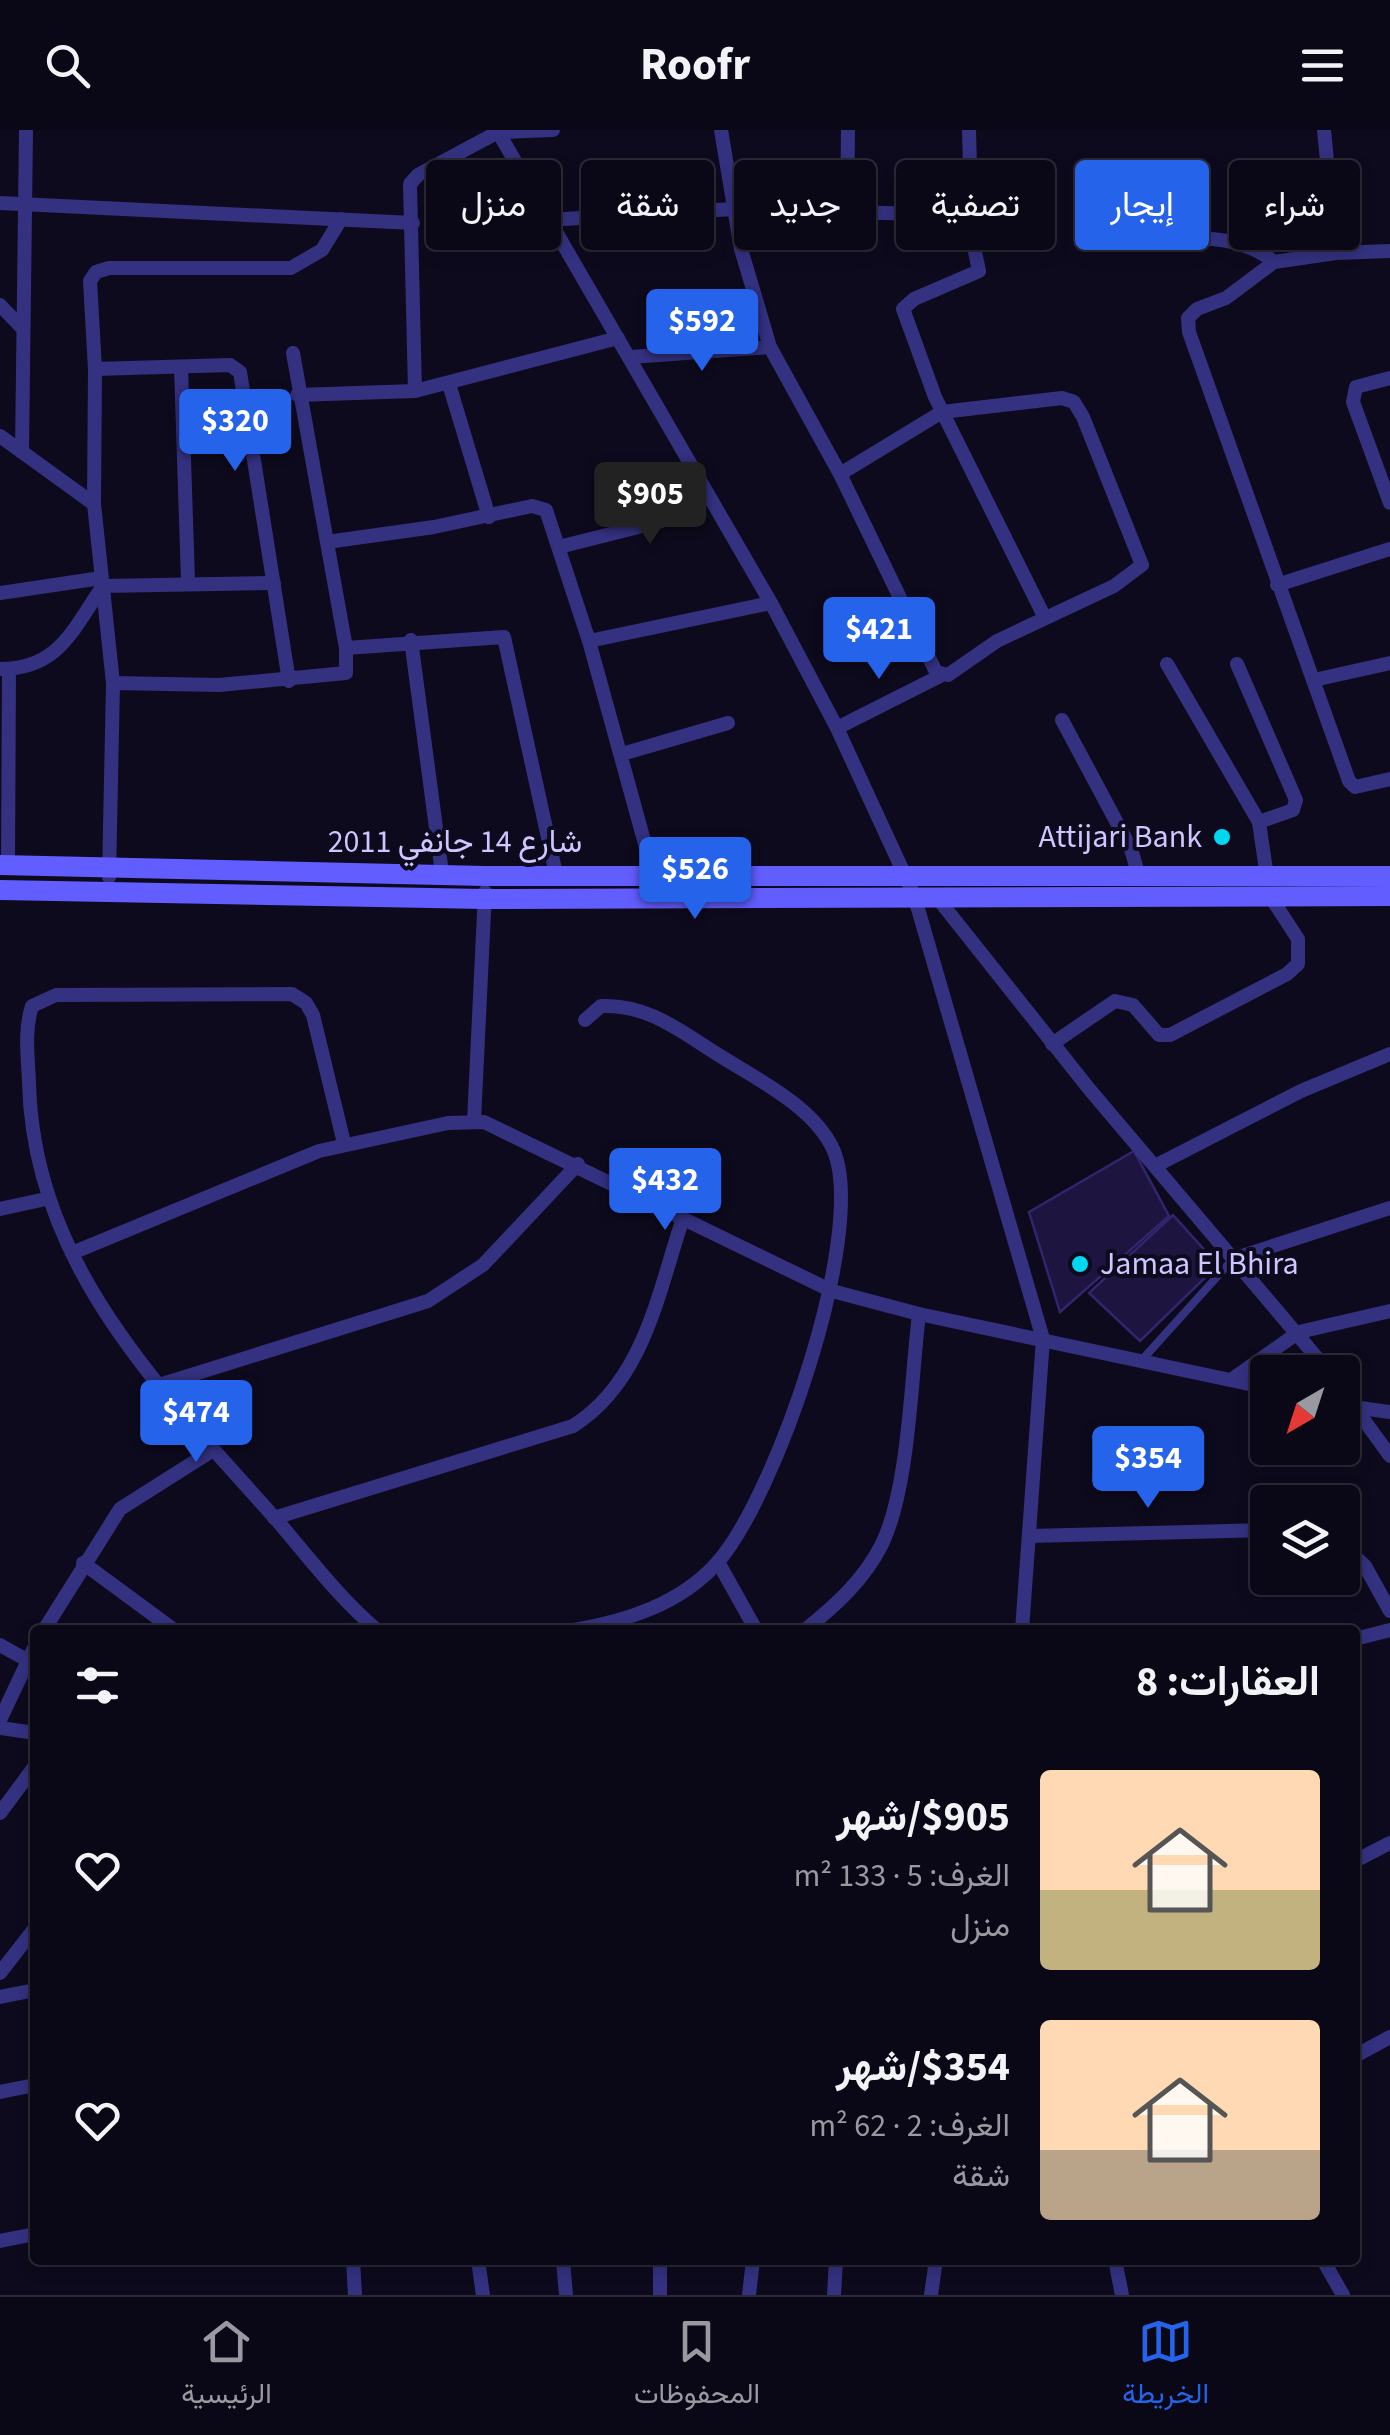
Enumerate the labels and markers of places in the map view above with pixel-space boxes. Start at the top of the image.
pin: $592 [643,289,761,374]
pin: $320 [176,389,294,474]
pin: $905 [591,462,709,547]
pin: $421 [820,597,938,682]
place label: Attijari Bank [1039,814,1202,860]
marker: Attijari Bank [1211,826,1233,848]
pin: $526 [636,837,754,922]
pin: $432 [606,1148,724,1233]
place label: Jamaa El Bhira [1100,1241,1299,1287]
marker: Jamaa El Bhira [1069,1253,1091,1275]
pin: $474 [137,1380,255,1465]
pin: $354 [1089,1426,1207,1511]

